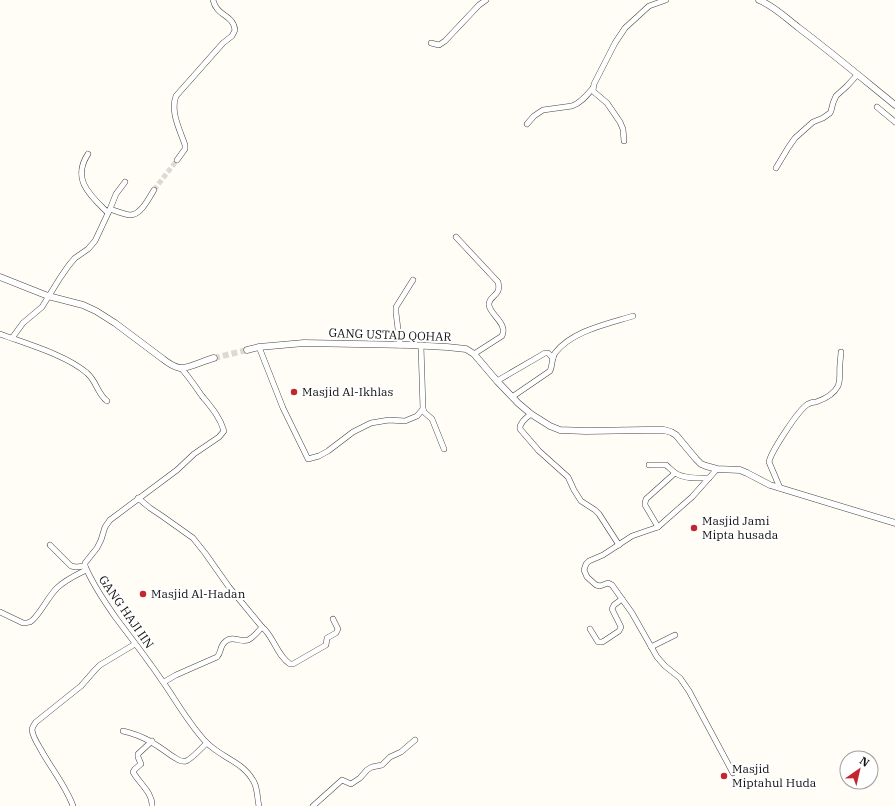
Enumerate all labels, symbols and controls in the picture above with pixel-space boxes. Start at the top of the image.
street label: GANG USTAD QOHAR [328,325,452,344]
place label: Masjid Al-Ikhlas [302,384,394,399]
marker: Masjid Al-Ikhlas [289,387,299,397]
place label: Masjid Jami Mipta husada [702,513,779,542]
marker: Masjid Jami Mipta husada [689,523,699,533]
street label: GANG HAJI IIN [96,572,157,651]
place label: Masjid Al-Hadan [151,586,246,601]
marker: Masjid Al-Hadan [138,589,148,599]
north arrow [839,750,879,790]
text: N [857,753,872,770]
place label: Masjid Miptahul Huda [732,761,817,790]
marker: Masjid Miptahul Huda [719,771,729,781]

